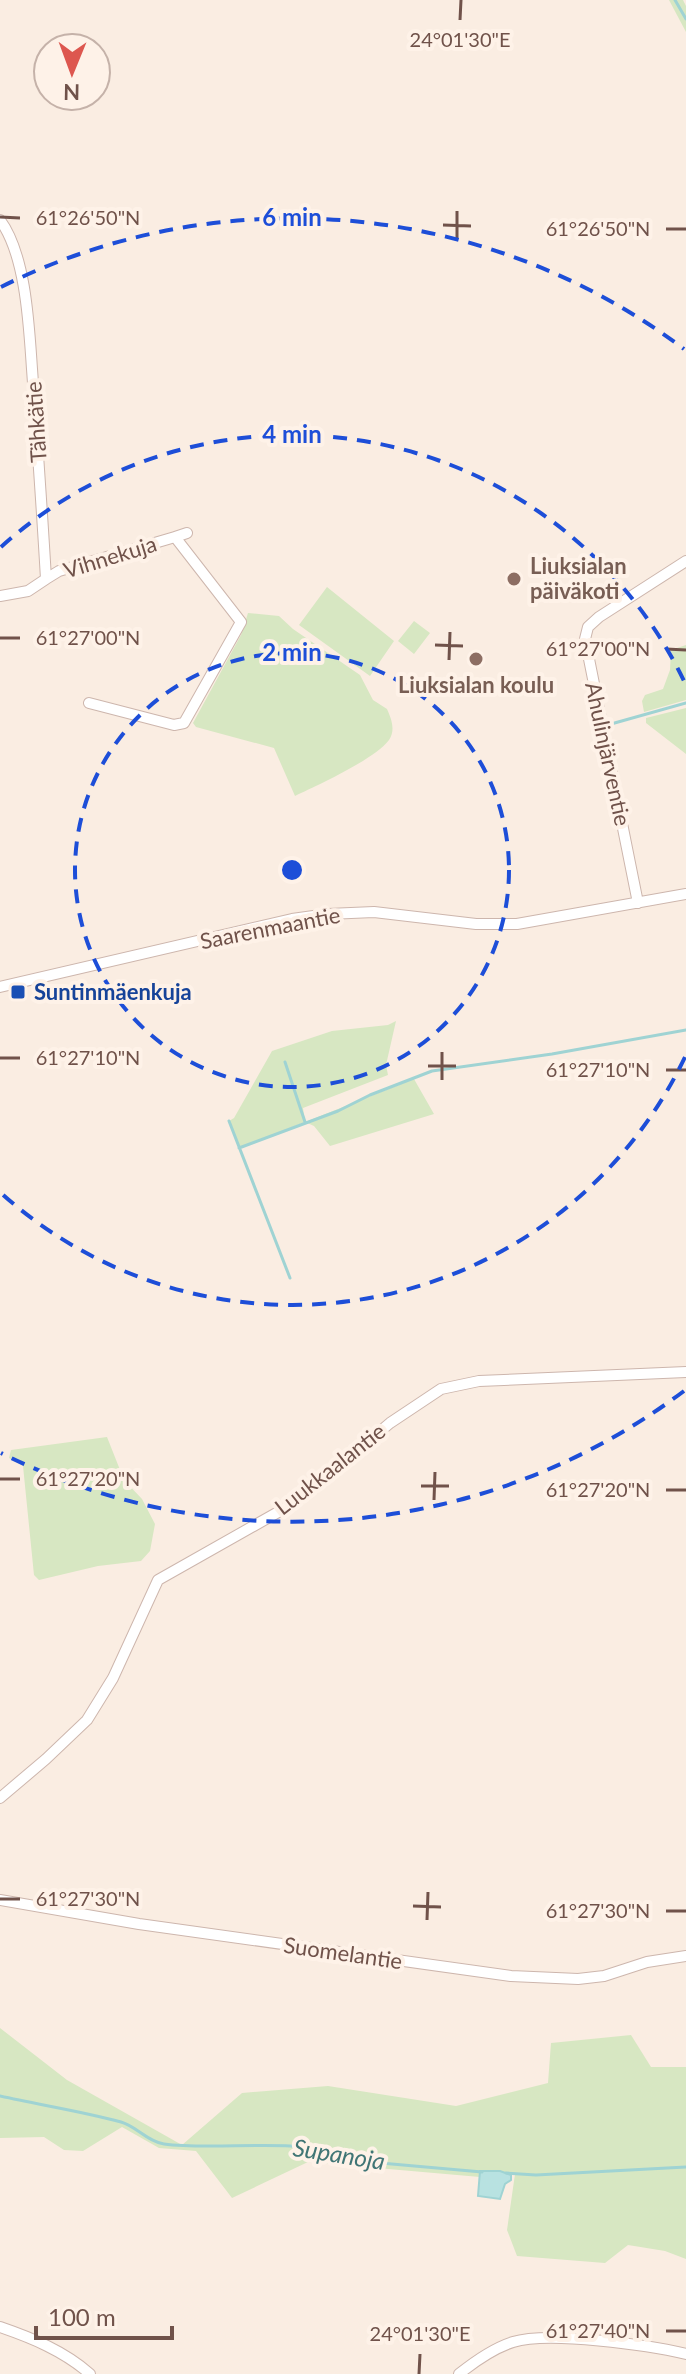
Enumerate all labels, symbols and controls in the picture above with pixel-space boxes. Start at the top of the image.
text: 24°01'30"E [410,27,510,51]
north arrow [32,32,112,112]
text: N [63,79,80,106]
text: 6 min [262,202,322,231]
text: 61°26'50"N [36,205,140,229]
text: 61°26'50"N [546,216,650,240]
street label: Tähkätie [19,381,52,464]
text: 4 min [262,419,322,448]
street label: Vihnekuja [60,530,160,583]
place label: Liuksialan päiväkoti [530,552,627,604]
marker: Liuksialan päiväkoti [505,570,523,588]
text: 61°27'00"N [36,625,140,649]
text: 61°27'00"N [546,636,650,660]
text: 2 min [262,637,322,666]
marker: Liuksialan koulu [467,650,485,668]
place label: Liuksialan koulu [398,671,554,698]
street label: Ahulinjärventie [580,680,637,828]
centre of rings [278,856,306,884]
street label: Saarenmaantie [197,901,342,954]
place label: Suntinmäenkuja [34,978,192,1005]
marker: Suntinmäenkuja [9,983,27,1001]
text: 61°27'10"N [36,1045,140,1069]
text: 61°27'10"N [546,1057,650,1081]
street label: Luukkaalantie [269,1417,390,1520]
text: 61°27'20"N [36,1466,140,1490]
text: 61°27'20"N [546,1477,650,1501]
text: 61°27'30"N [36,1886,140,1910]
text: 61°27'30"N [546,1898,650,1922]
street label: Suomelantie [282,1931,404,1974]
water label: Supanoja [291,2132,387,2175]
scale bar [36,2290,172,2340]
text: 100 m [48,2302,116,2331]
text: 61°27'40"N [546,2318,650,2342]
text: 24°01'30"E [370,2321,470,2345]

